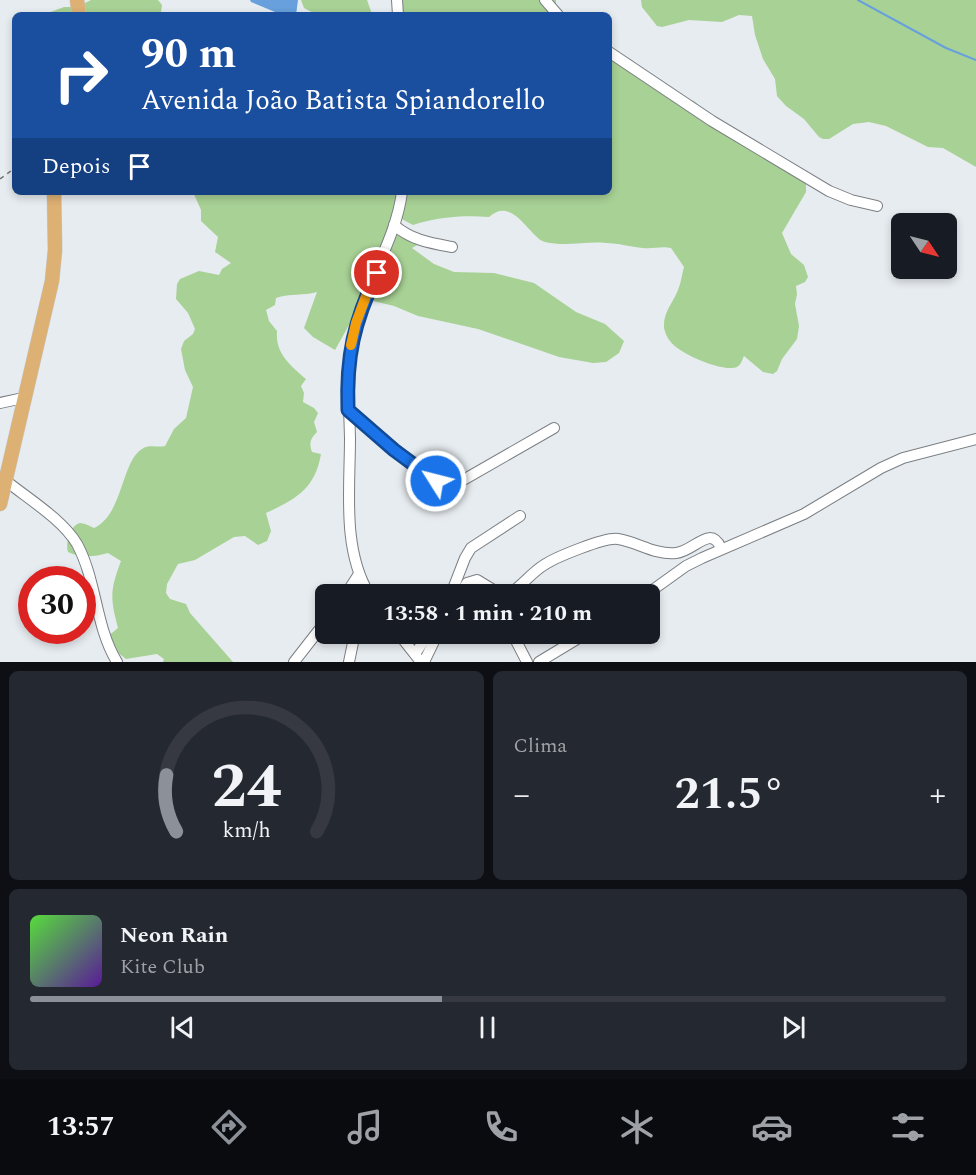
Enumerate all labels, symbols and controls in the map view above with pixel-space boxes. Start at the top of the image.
text: 90 m [141,23,236,86]
icon: right [42,36,120,114]
text: Avenida João Batista Spiandorello [141,80,545,122]
text: Depois [42,150,111,183]
icon: arrive [123,150,156,183]
north arrow [891,213,957,279]
map controls [891,213,957,279]
pin [351,247,402,298]
icon: arrive [360,256,393,289]
position arrow [404,449,468,513]
speed limit sign: 30 [18,566,96,644]
text: 13:58 · 1 min · 210 m [383,597,592,630]
text: Clima [514,731,567,761]
text: 24 [211,740,281,835]
text: 21.5° [675,760,785,829]
text: − [514,770,530,820]
text: + [929,770,946,820]
text: km/h [222,815,270,848]
text: Neon Rain [120,919,228,952]
text: Kite Club [120,952,205,982]
icon: previous [166,1011,199,1044]
icon: pause [471,1011,504,1044]
icon: next [777,1011,810,1044]
text: 13:57 [47,1106,115,1148]
icon: directions [208,1106,250,1148]
icon: music [344,1106,386,1148]
icon: phone [480,1106,522,1148]
icon: climate [616,1106,658,1148]
icon: car [751,1106,793,1148]
icon: filters [887,1106,929,1148]

